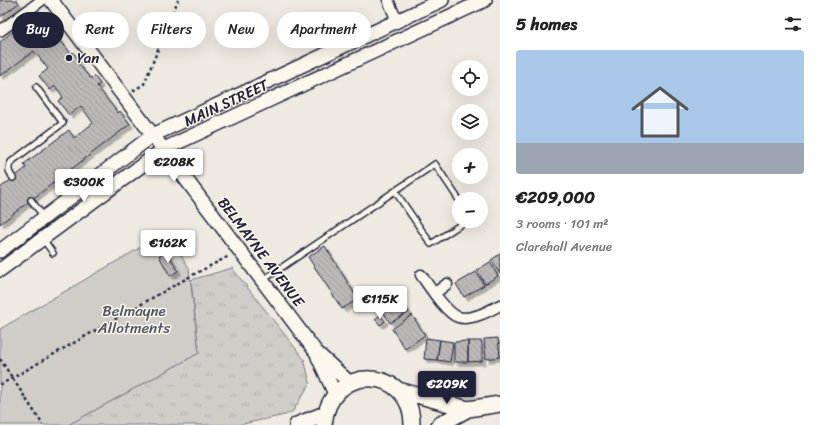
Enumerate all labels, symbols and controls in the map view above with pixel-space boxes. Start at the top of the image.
text: 5 homes [516,9,577,39]
chip: Buy [12,12,64,48]
chip: Rent [72,12,129,48]
chip: Filters [137,12,206,48]
chip: New [214,12,269,48]
chip: Apartment [277,12,371,48]
icon: filters [782,13,804,35]
place label: Yan [77,45,99,71]
marker: Yan [64,53,74,63]
map controls [452,60,488,228]
button: locate [452,60,488,96]
street label: MAIN STREET [179,71,274,134]
icon: home [624,76,696,148]
button: layers [452,104,488,140]
button: + [452,148,488,184]
pin: €208K [146,149,202,183]
text: €208K [154,150,194,173]
pin: €300K [56,169,112,203]
text: €300K [64,170,104,193]
text: €209,000 [516,182,595,212]
street label: BELMAYNE AVENUE [211,191,312,314]
button: − [452,192,488,228]
text: 3 rooms · 101 m² [516,212,608,235]
pin: €162K [140,230,196,264]
text: €162K [150,231,187,254]
text: Clarehall Avenue [516,235,612,258]
pin: €115K [352,286,408,320]
text: €115K [362,287,398,310]
park label: Belmayne Allotments [97,298,170,341]
pin: €209K [419,371,475,405]
text: €209K [427,372,467,395]

